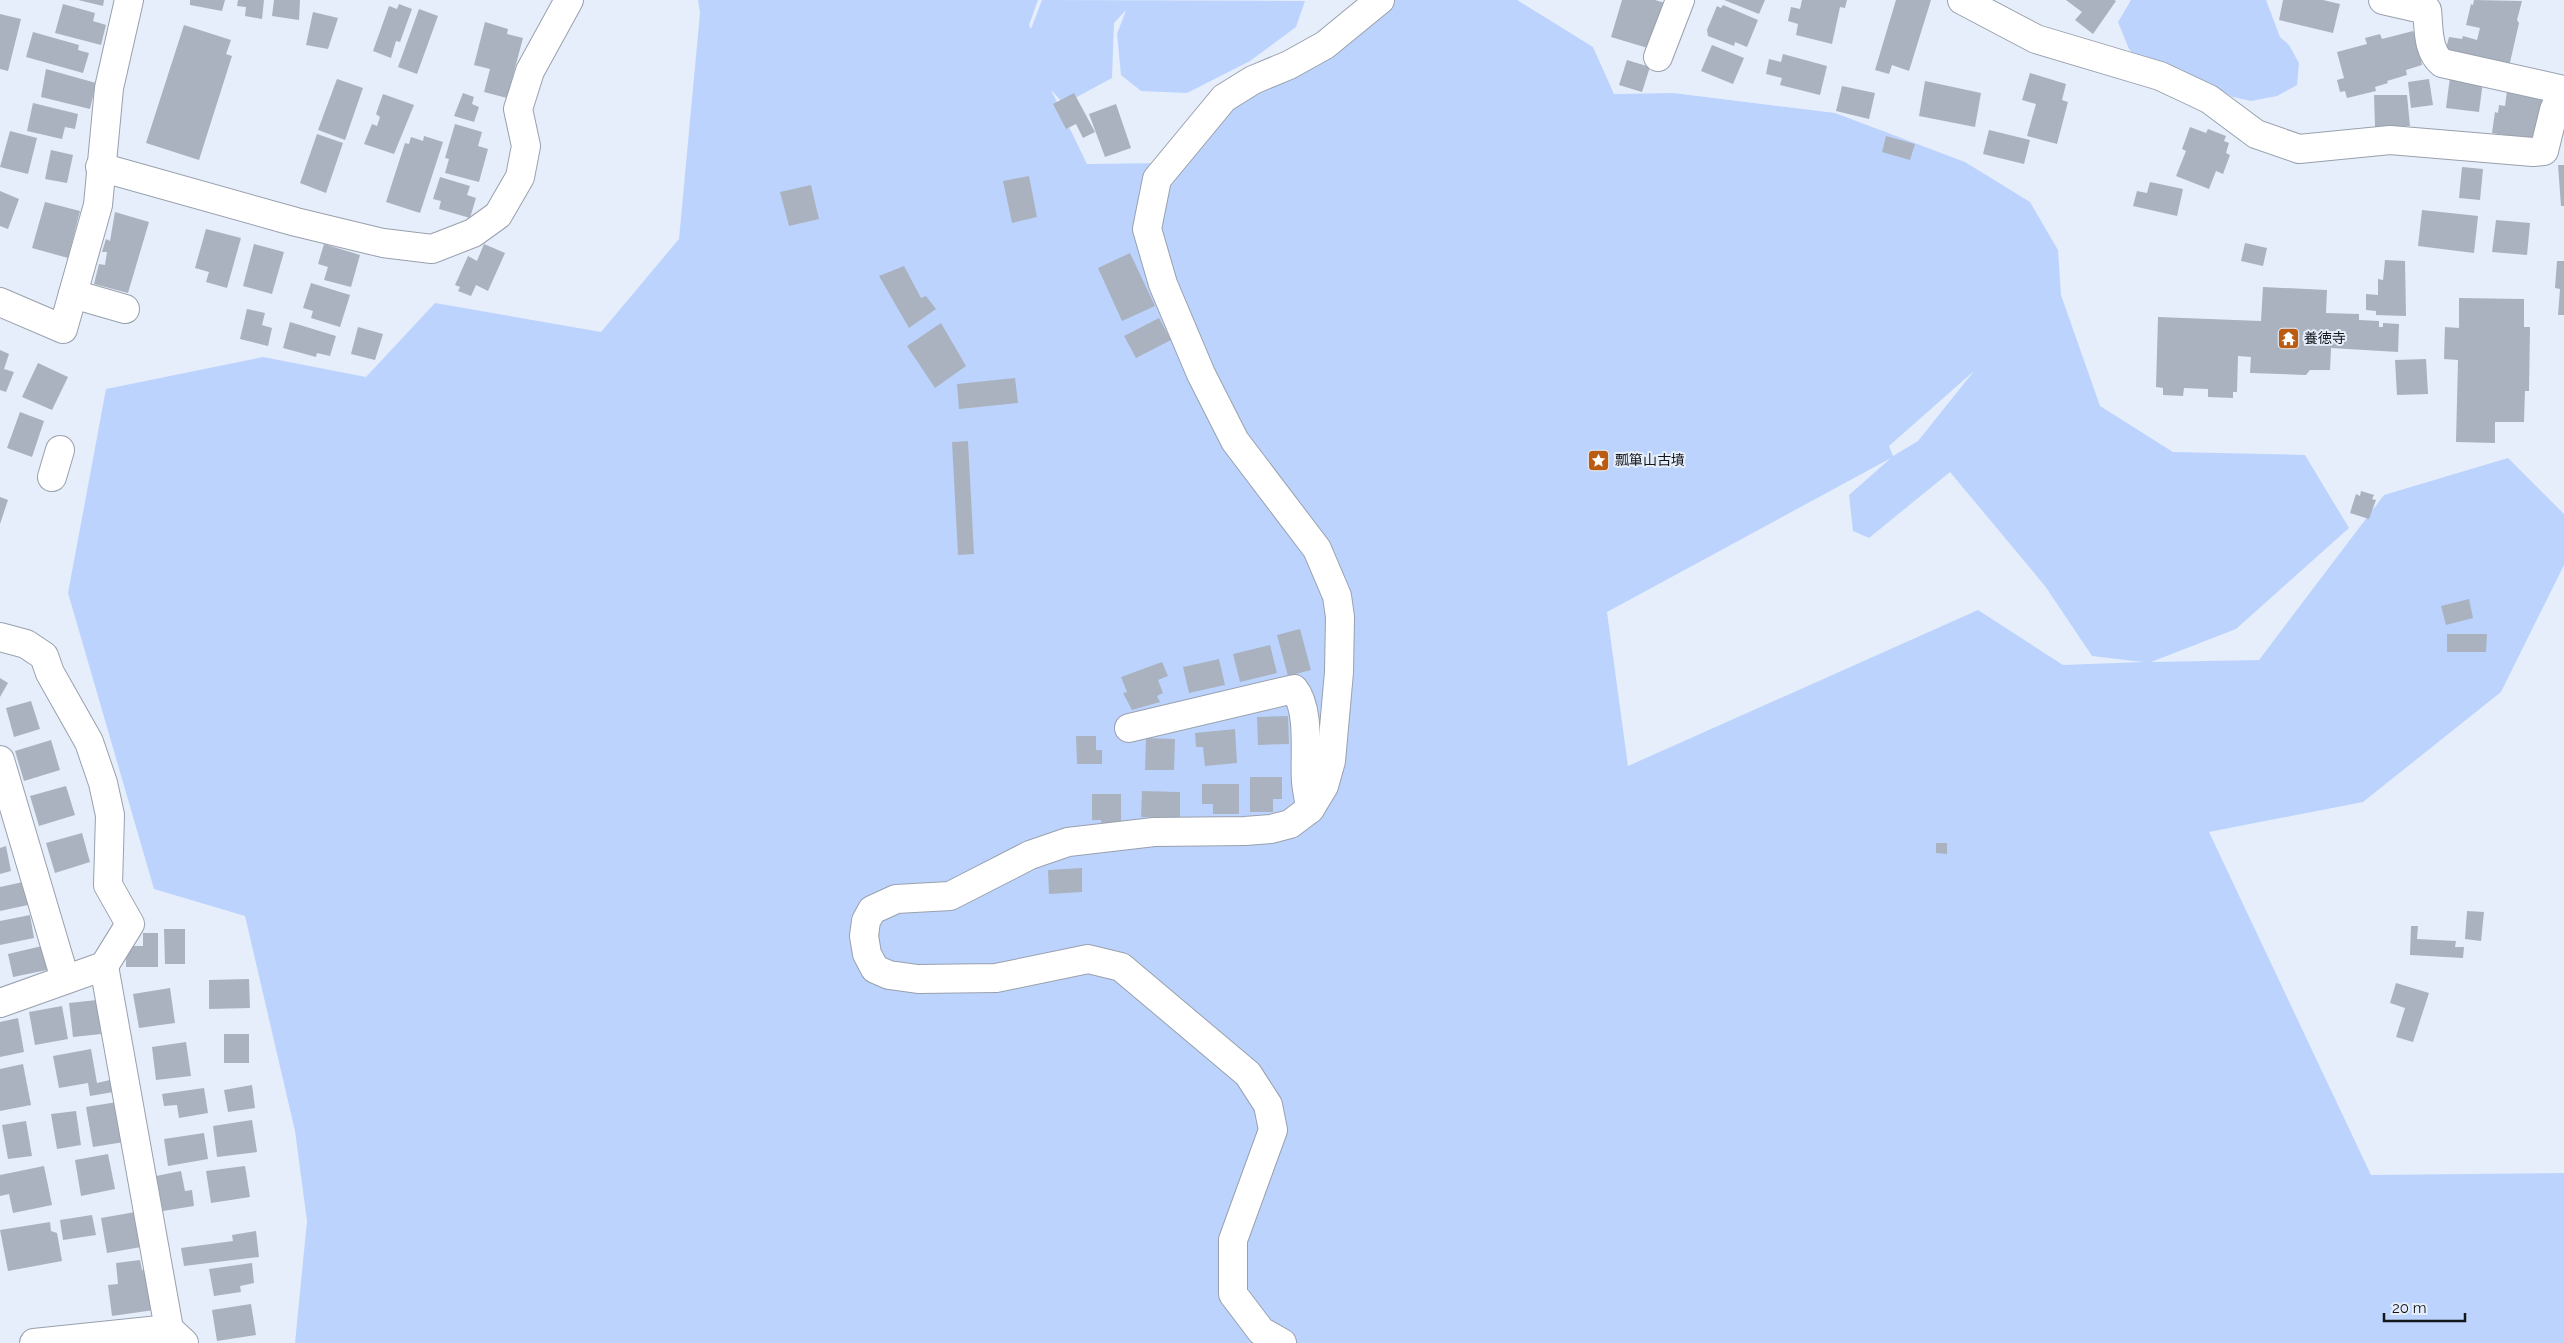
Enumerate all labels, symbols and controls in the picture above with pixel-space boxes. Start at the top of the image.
temple icon: 養徳寺 [2276,326,2300,350]
place label: 養徳寺 [2304,330,2346,346]
place icon: 瓢箪山古墳 [1587,448,1611,472]
place label: 瓢箪山古墳 [1615,452,1685,468]
scale bar [2384,1290,2465,1322]
text: 20 m [2392,1299,2427,1317]

